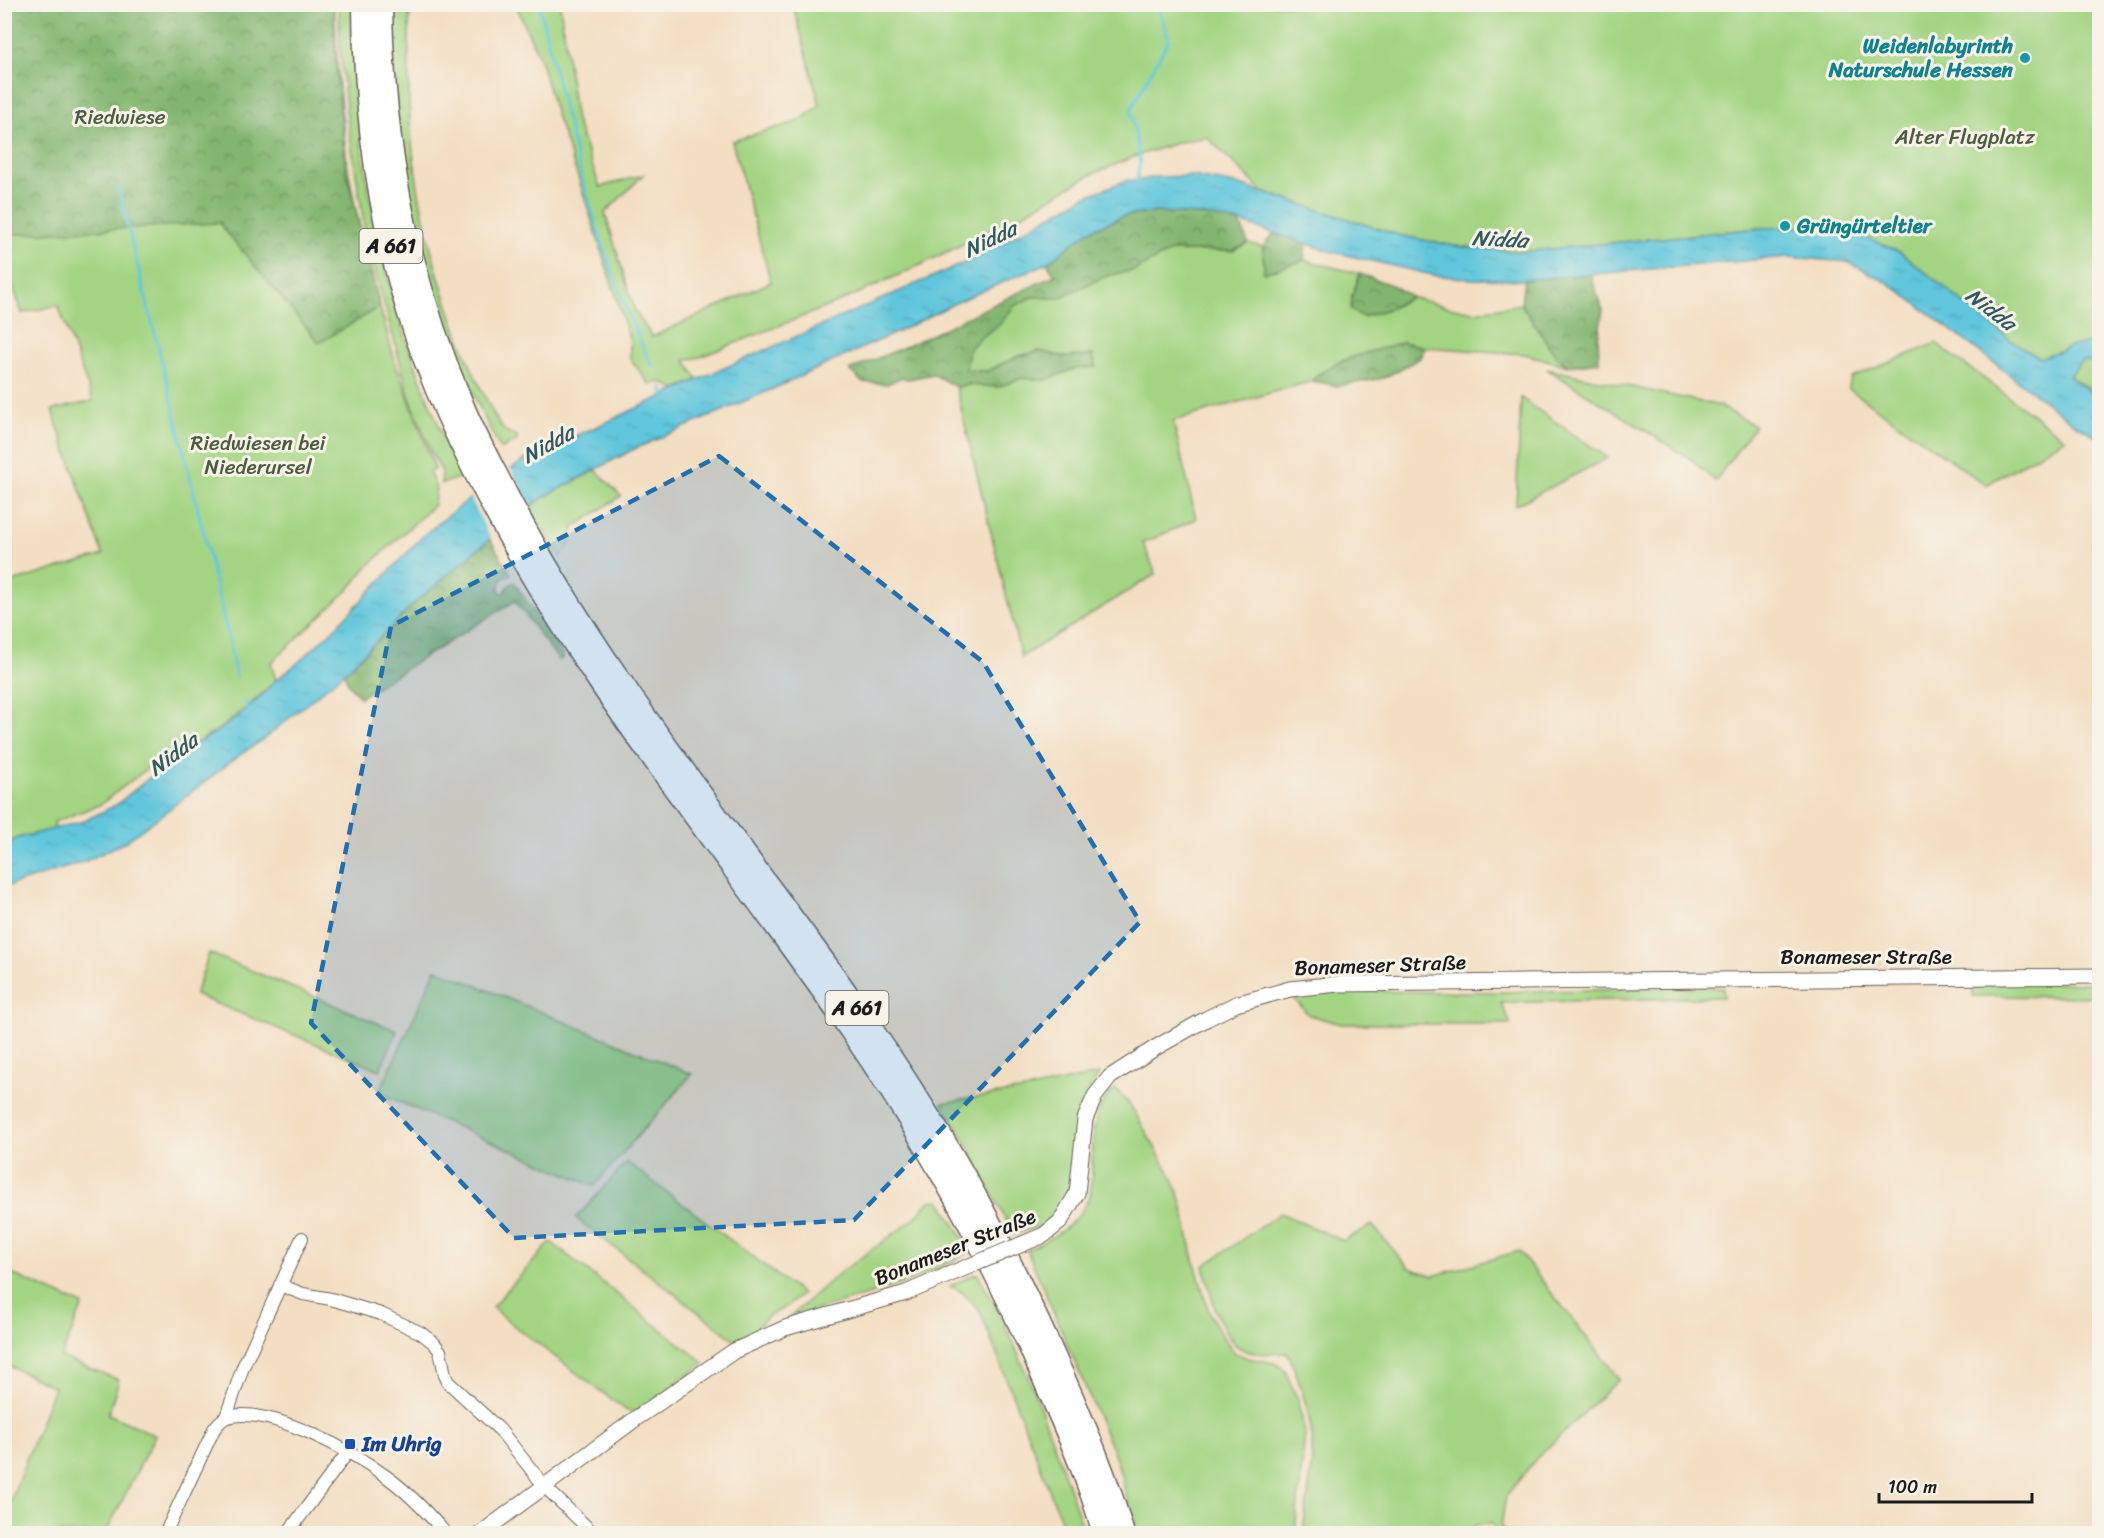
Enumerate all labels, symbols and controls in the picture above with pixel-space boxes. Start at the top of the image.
place label: Weidenlabyrinth Naturschule Hessen [1828,27,2014,89]
marker: Weidenlabyrinth Naturschule Hessen [2018,51,2032,65]
park label: Riedwiese [75,98,166,136]
park label: Alter Flugplatz [1894,118,2035,156]
place label: Grüngürteltier [1796,207,1934,245]
water label: Nidda [956,208,1026,269]
water label: Nidda [1471,218,1532,260]
marker: Grüngürteltier [1778,219,1792,233]
road number: A 661 [360,229,422,263]
water label: Nidda [1957,277,2027,343]
water label: Nidda [514,412,584,475]
park label: Riedwiesen bei Niederursel [191,424,327,486]
water label: Nidda [139,720,209,786]
street label: Bonameser Straße [1780,938,1952,976]
street label: Bonameser Straße [1294,943,1466,987]
road number: A 661 [826,991,888,1025]
street label: Bonameser Straße [868,1197,1042,1297]
place label: Im Uhrig [361,1425,442,1463]
marker: Im Uhrig [343,1437,357,1451]
scale bar [1879,1466,2032,1504]
text: 100 m [1888,1471,1937,1503]

